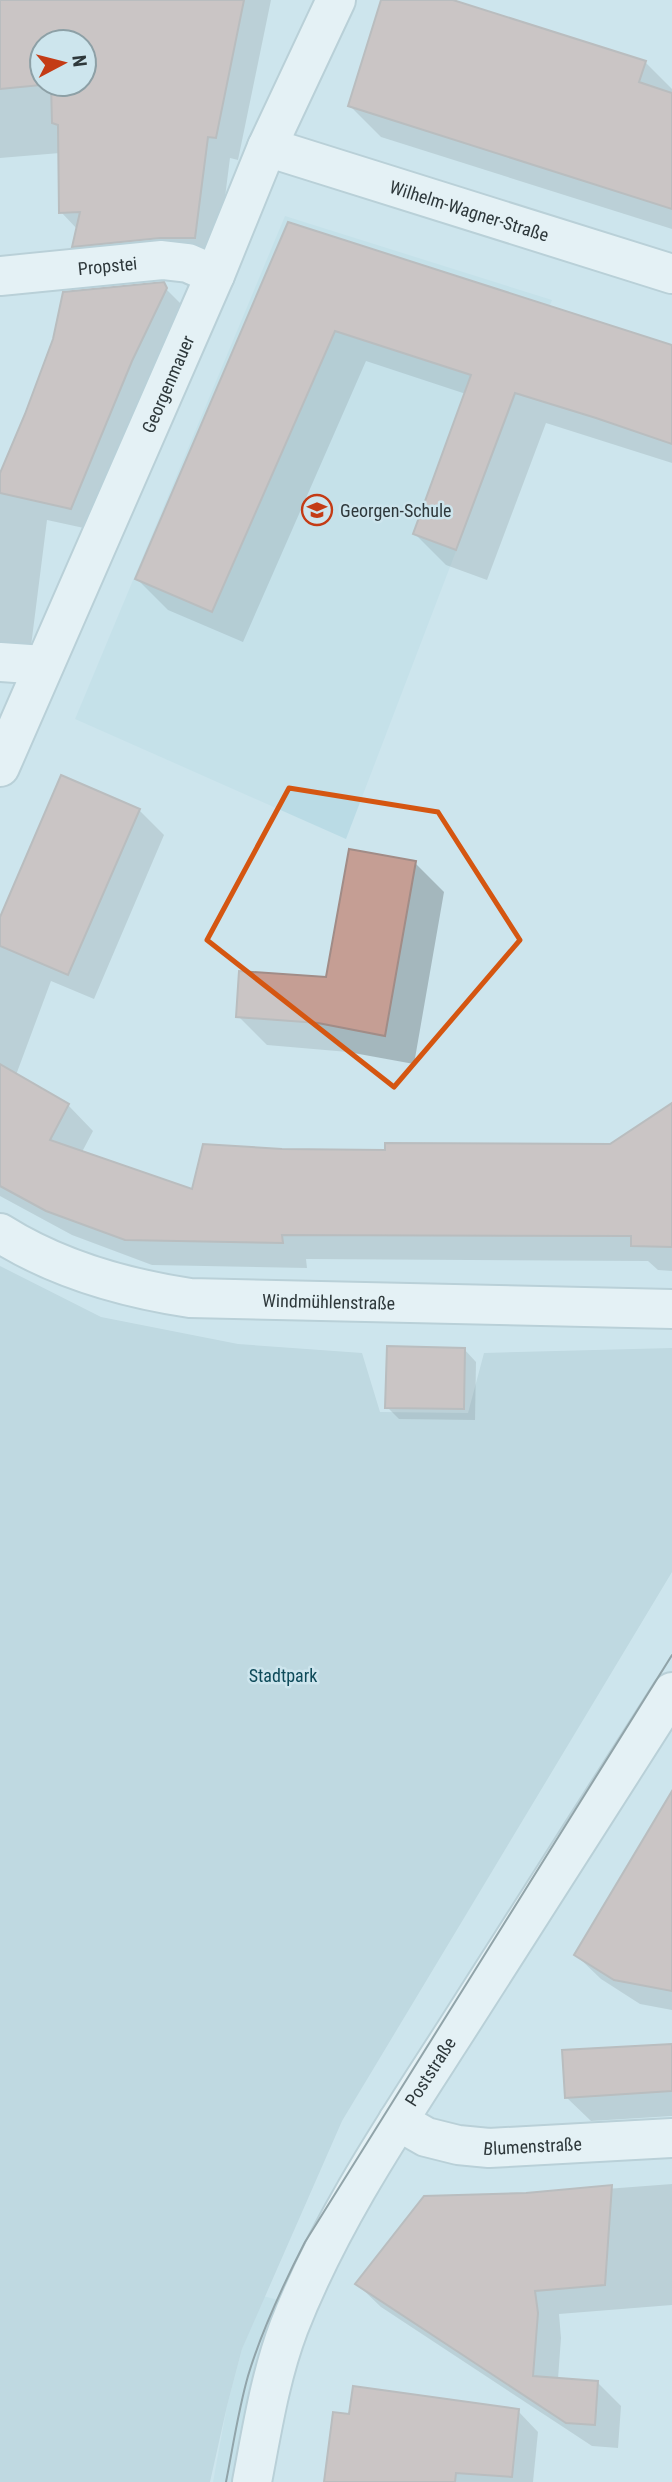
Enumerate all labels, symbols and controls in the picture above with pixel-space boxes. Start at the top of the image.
north arrow [28,28,98,98]
text: N [67,54,92,68]
street label: Wilhelm-Wagner-Straße [387,176,551,245]
street label: Propstei [77,252,138,279]
street label: Georgenmauer [137,332,198,436]
school or university icon: Georgen-Schule [300,493,334,527]
place label: Georgen-Schule [340,500,452,521]
street label: Windmühlenstraße [262,1289,395,1313]
park label: Stadtpark [249,1665,317,1686]
street label: Poststraße [400,2033,460,2110]
street label: Blumenstraße [482,2132,582,2159]

